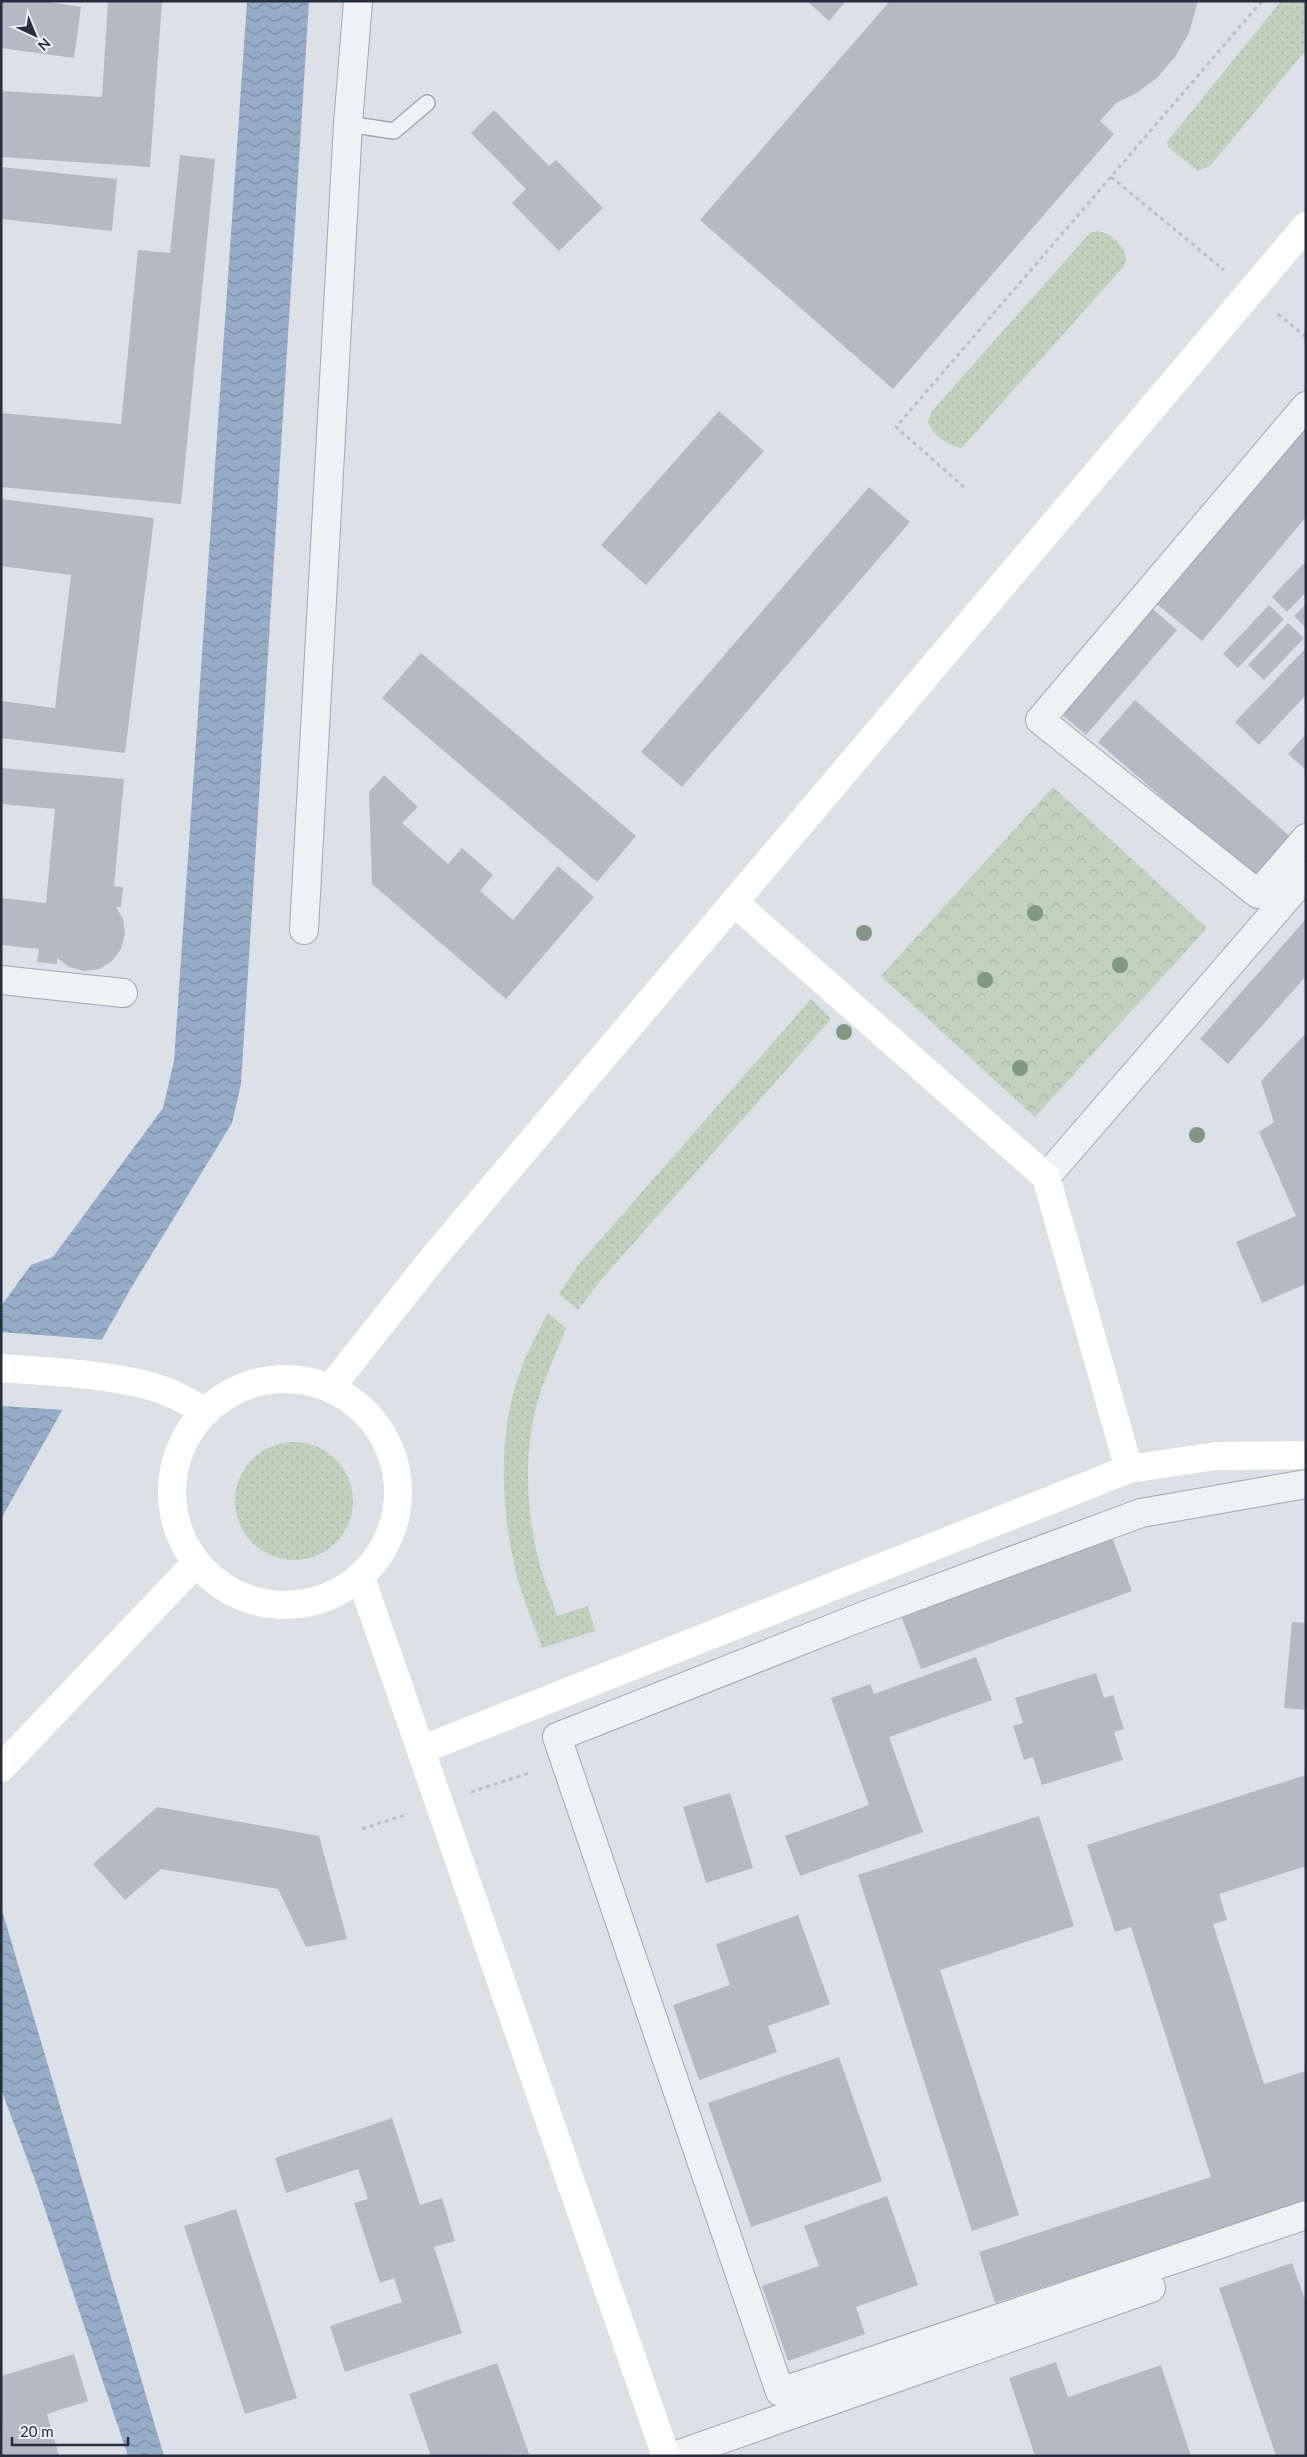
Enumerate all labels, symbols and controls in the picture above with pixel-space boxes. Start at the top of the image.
north arrow [10,10,60,60]
text: N [35,35,54,55]
scale bar [12,2414,129,2446]
text: 20 m [20,2422,54,2440]

